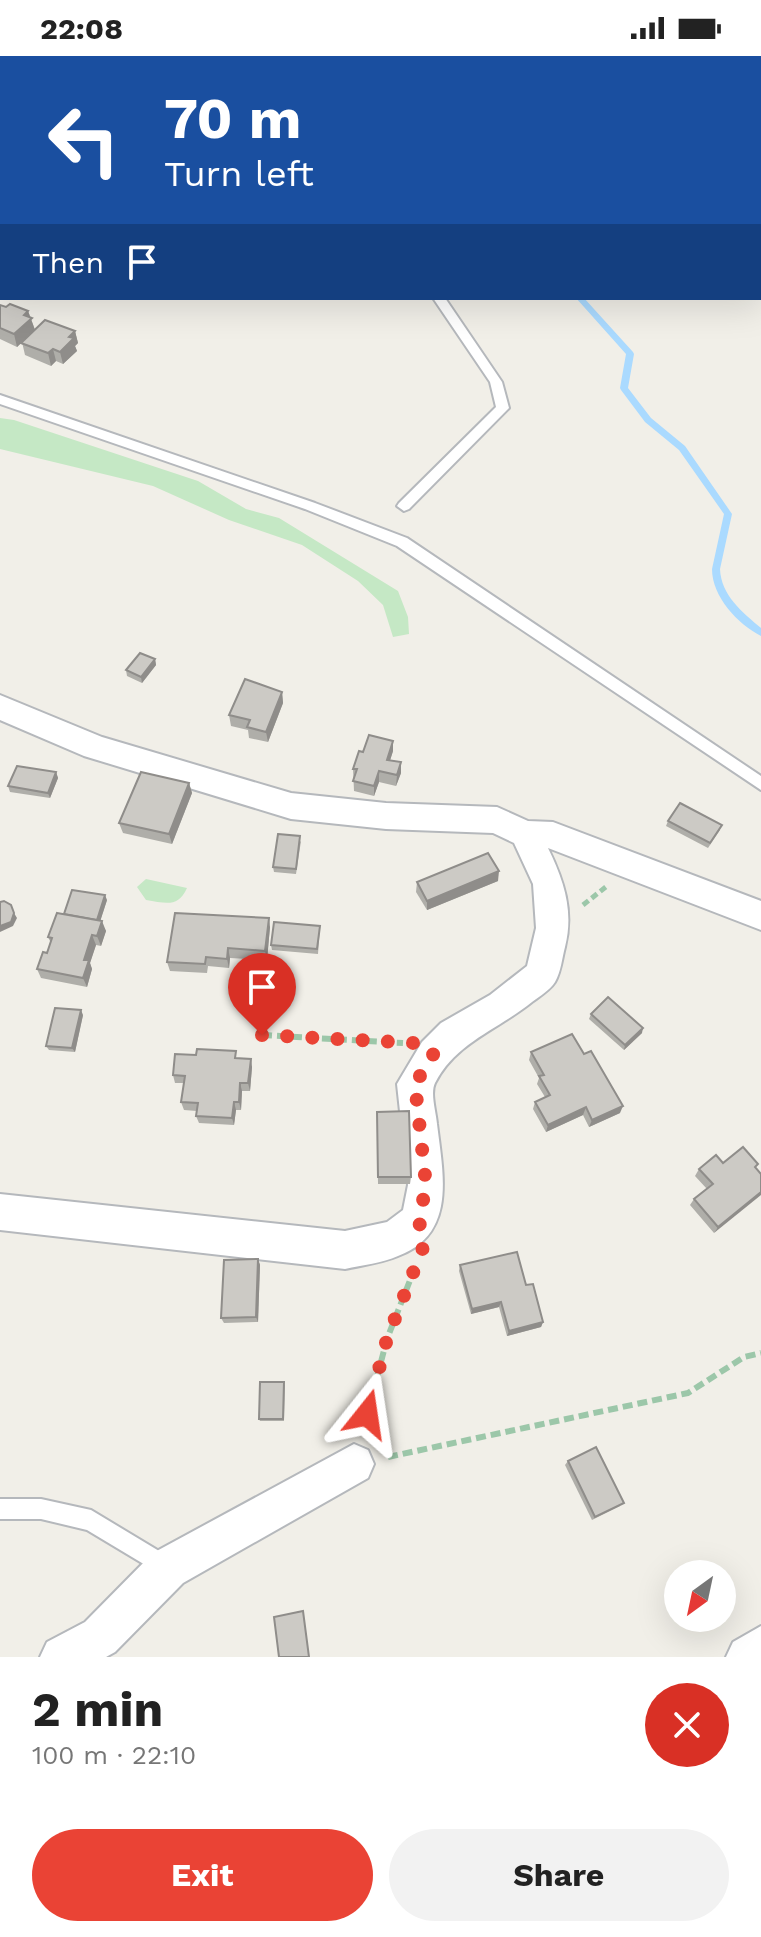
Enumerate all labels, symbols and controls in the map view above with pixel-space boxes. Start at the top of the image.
text: 22:08 [40,11,123,46]
text: 70 m [164,86,301,152]
icon: left [32,88,136,192]
text: Turn left [164,153,314,195]
icon: arrive [120,240,164,284]
text: Then [32,245,104,280]
pin [228,953,296,1035]
icon: arrive [240,965,284,1009]
position arrow [325,1372,409,1456]
north arrow [664,1560,736,1632]
map controls [664,1560,736,1632]
text: 2 min [32,1681,163,1738]
button: close [645,1683,729,1767]
text: 100 m · 22:10 [32,1740,196,1770]
button: Exit [32,1829,373,1921]
button: Share [389,1829,729,1921]

